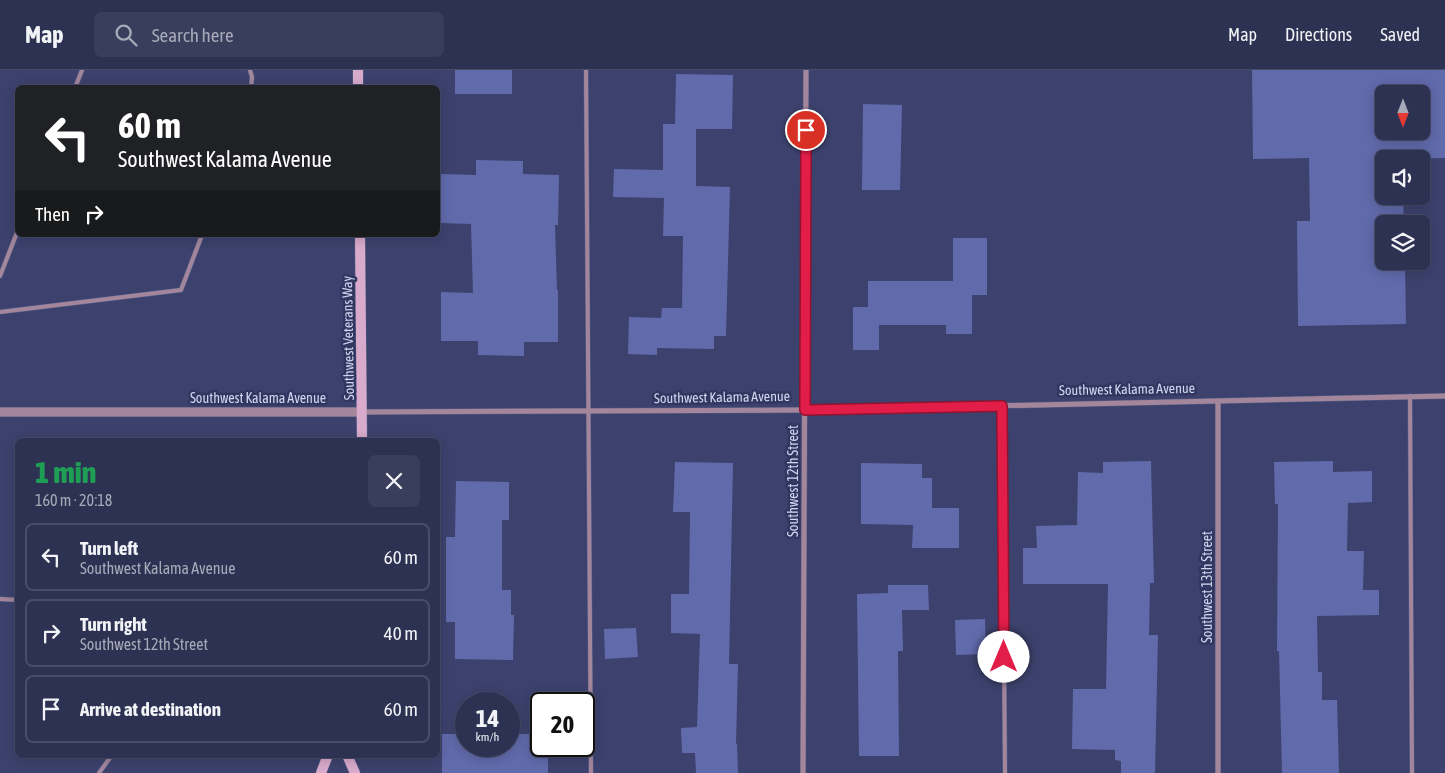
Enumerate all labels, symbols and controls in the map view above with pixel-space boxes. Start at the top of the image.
search box [94,12,444,57]
text: Map [25,21,64,48]
icon: search [112,21,140,49]
text: Search here [152,24,234,46]
text: Map [1228,24,1257,45]
text: Directions [1285,24,1352,45]
text: Saved [1380,24,1420,45]
north arrow [1375,85,1430,140]
map controls [1375,85,1430,270]
icon: left [35,105,100,170]
text: 60 m [118,105,181,145]
pin [785,109,827,151]
icon: arrive [792,116,820,144]
text: Southwest Kalama Avenue [118,146,332,172]
button: sound [1375,150,1430,205]
icon: right [80,200,108,228]
text: Then [35,203,70,225]
button: layers [1375,215,1430,270]
street label: Southwest Veterans Way [339,275,357,400]
street label: Southwest Kalama Avenue [1059,380,1195,398]
street label: Southwest Kalama Avenue [654,388,790,406]
street label: Southwest Kalama Avenue [190,390,326,406]
street label: Southwest 12th Street [785,425,801,537]
text: 1 min [35,455,96,489]
button: close [368,455,420,507]
text: 160 m · 20:18 [35,491,112,509]
street label: Southwest 13th Street [1199,531,1215,643]
text: Turn left [80,537,138,559]
icon: left [37,543,65,571]
text: 60 m [384,546,418,568]
text: Southwest Kalama Avenue [80,559,236,577]
text: Turn right [80,613,147,635]
icon: right [37,619,65,647]
text: 40 m [384,622,418,644]
position arrow [977,630,1029,682]
text: Southwest 12th Street [80,635,208,653]
speed limit sign: 20 [530,692,595,757]
icon: arrive [37,695,65,723]
text: Arrive at destination [80,698,221,720]
text: 60 m [384,698,418,720]
text: 14 [476,704,499,732]
text: km/h [476,730,499,744]

